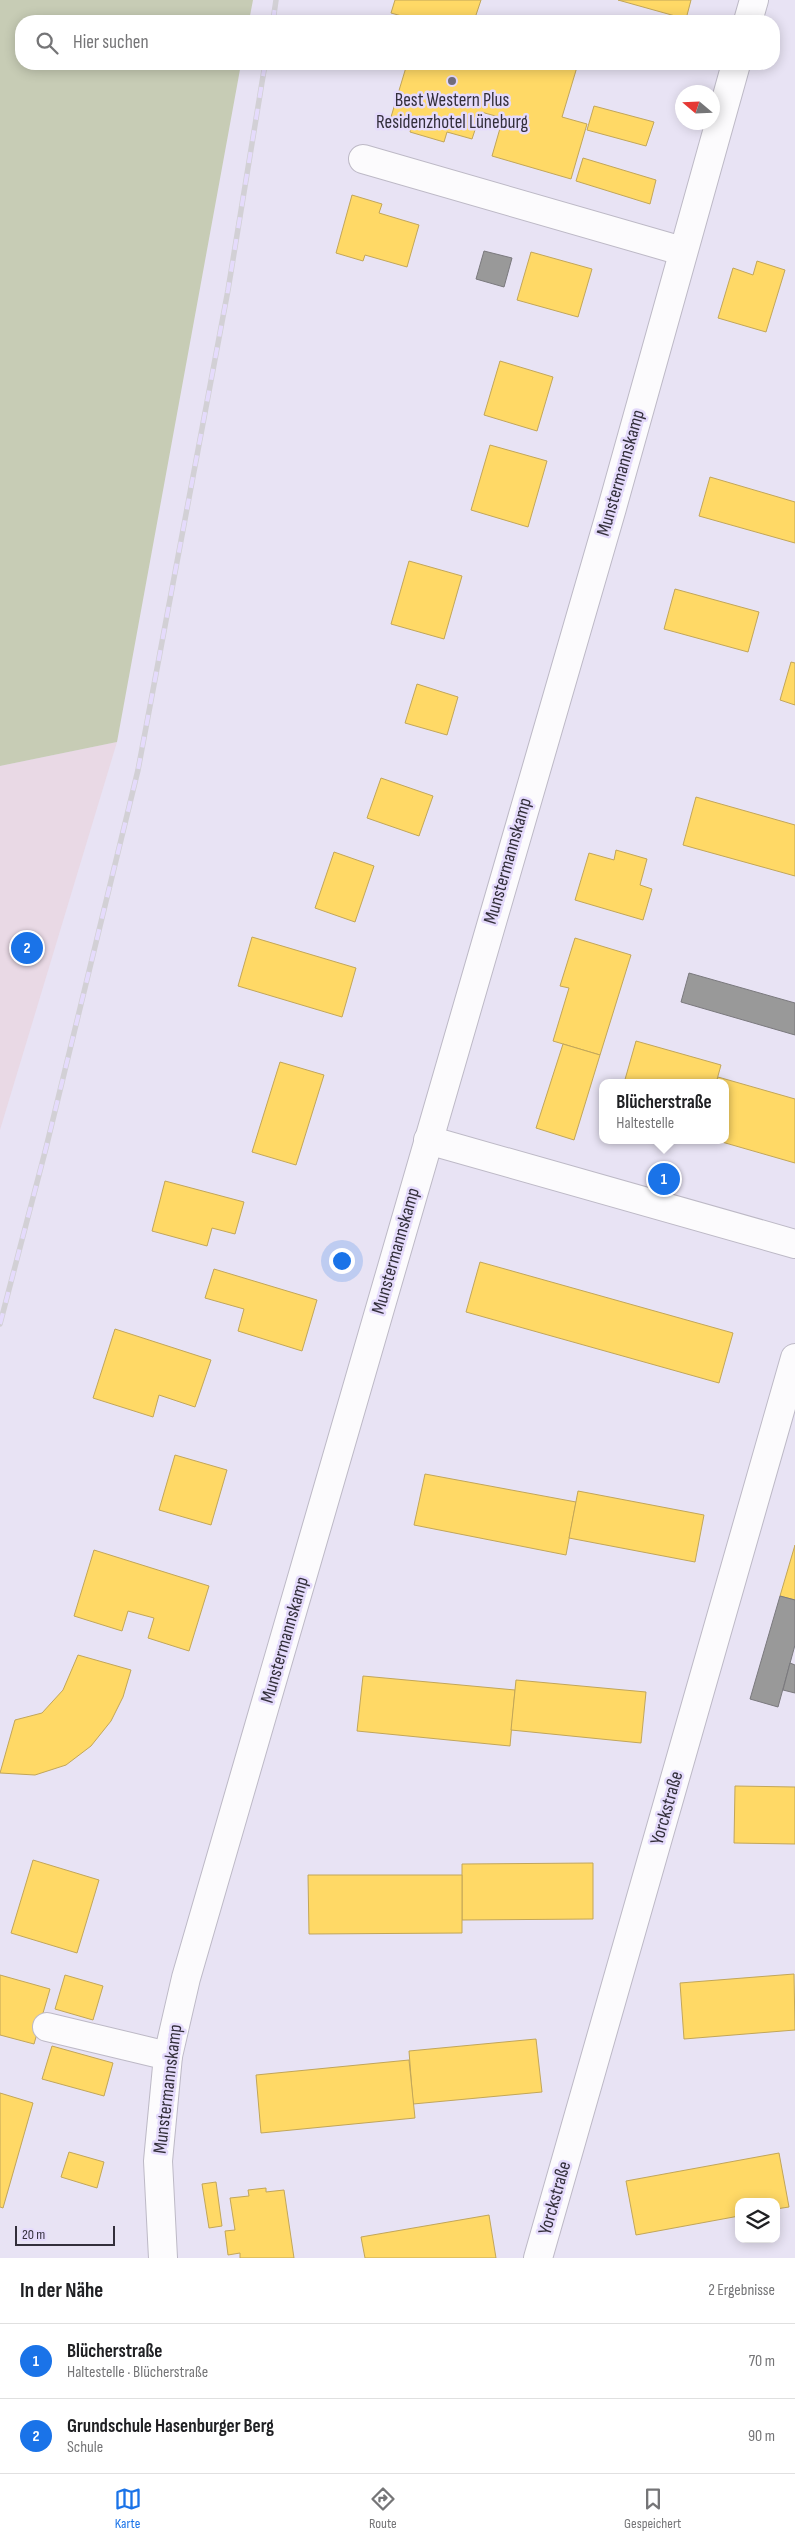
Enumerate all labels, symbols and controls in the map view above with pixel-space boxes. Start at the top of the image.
search box [15,15,780,70]
icon: search [33,29,61,57]
text: Hier suchen [73,31,149,54]
marker: Best Western Plus Residenzhotel Lüneburg [446,75,458,87]
north arrow [675,85,720,130]
place label: Best Western Plus Residenzhotel Lüneburg [376,89,528,134]
street label: Munstermannskamp [592,407,650,539]
street label: Munstermannskamp [479,795,537,927]
pin: 2 [11,929,43,967]
popup [599,1079,729,1144]
text: Blücherstraße [616,1091,712,1114]
text: Haltestelle [616,1114,674,1133]
pin: 1 [648,1160,680,1198]
street label: Munstermannskamp [367,1185,425,1317]
your location [329,1248,355,1274]
street label: Munstermannskamp [256,1574,314,1706]
street label: Yorckstraße [646,1769,688,1847]
street label: Munstermannskamp [149,2023,187,2155]
street label: Yorckstraße [534,2159,576,2237]
map controls [735,2198,780,2243]
button: layers [735,2198,780,2243]
scale bar [15,2223,115,2246]
text: 20 m [22,2226,45,2243]
text: In der Nähe [20,2278,103,2303]
text: 2 Ergebnisse [708,2281,775,2300]
text: Blücherstraße [67,2340,162,2363]
text: 1 [33,2352,39,2371]
text: 70 m [749,2352,775,2371]
text: Haltestelle · Blücherstraße [67,2363,208,2382]
text: Grundschule Hasenburger Berg [67,2415,274,2438]
text: 2 [32,2427,40,2446]
text: 90 m [748,2427,775,2446]
text: Schule [67,2438,103,2457]
tab: Karte [114,2485,142,2532]
tab: Route [369,2485,397,2532]
tab: Gespeichert [624,2485,681,2532]

